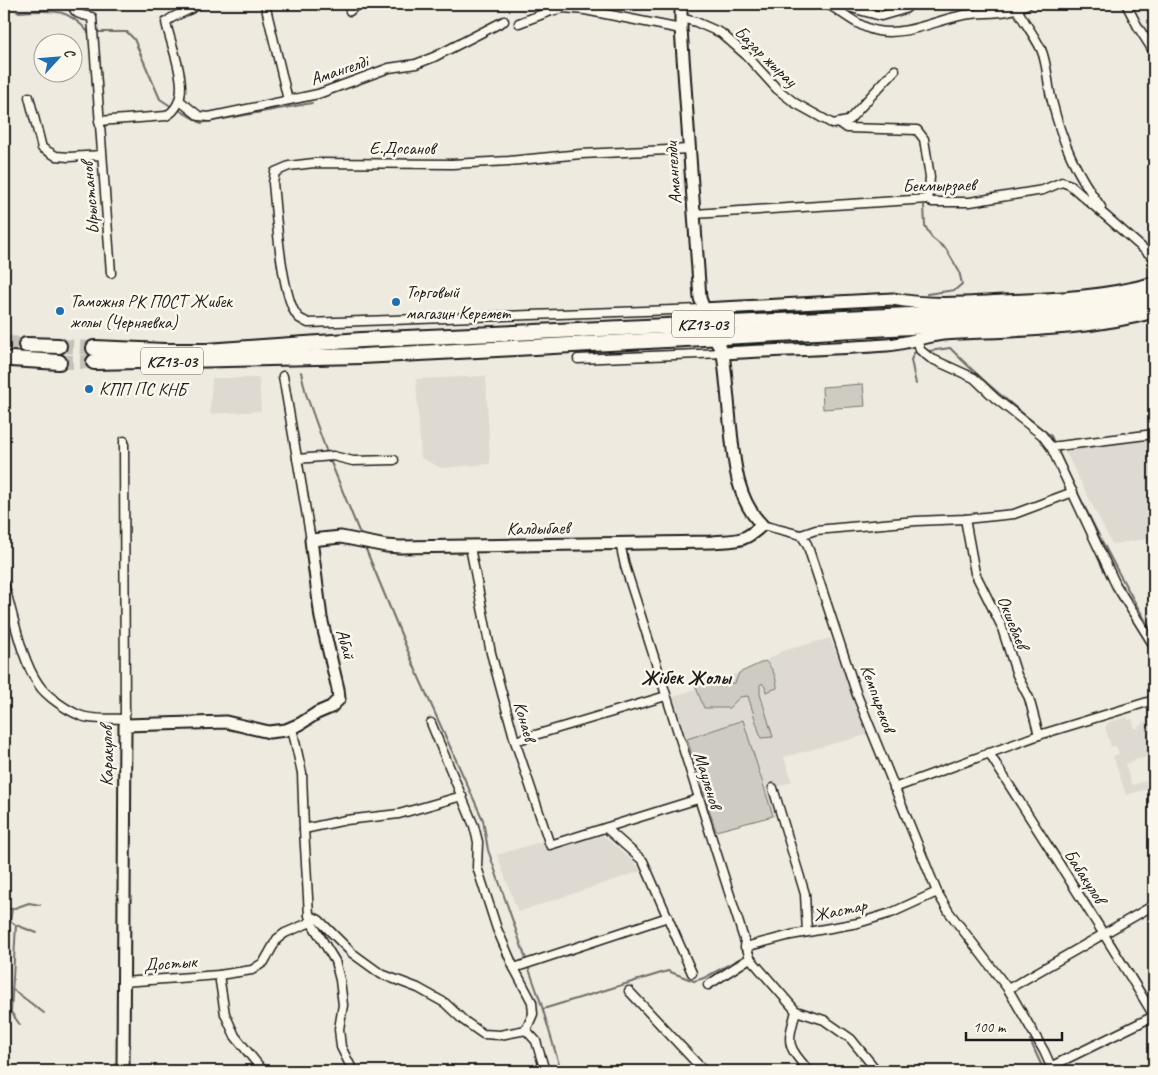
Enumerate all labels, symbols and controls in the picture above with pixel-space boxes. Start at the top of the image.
street label: Базар жырау [729,21,803,93]
north arrow [32,32,82,82]
text: С [60,46,79,61]
street label: Амангелді [307,49,373,90]
street label: Е.Досанов [369,137,438,159]
street label: Амангелди [660,139,686,205]
street label: Ырыстанов [76,157,104,235]
street label: Бекмырзаев [902,173,979,198]
place label: Торговый магазин Керемет [406,281,512,324]
place label: Таможня РК ПОСТ Жибек жолы (Черняевка) [70,290,233,333]
marker: Торговый магазин Керемет [390,296,402,308]
marker: Таможня РК ПОСТ Жибек жолы (Черняевка) [54,305,66,317]
road number: KZ13-03 [672,310,734,338]
road number: KZ13-03 [141,348,203,374]
place label: КПП ПС КНБ [99,378,190,400]
marker: КПП ПС КНБ [83,383,95,395]
street label: Калдыбаев [506,516,572,540]
street label: Окшебаев [993,592,1035,656]
street label: Абай [331,627,361,663]
street label: Кемпиреков [856,661,901,737]
district label: Жібек Жолы [641,665,733,690]
street label: Конаев [509,699,542,746]
street label: Каракулов [96,721,118,786]
street label: Мауленов [689,749,728,814]
street label: Бабакулов [1059,845,1113,911]
street label: Жастар [811,893,870,926]
street label: Достык [143,950,200,976]
scale bar [966,1010,1062,1042]
text: 100 m [973,1018,1007,1037]

